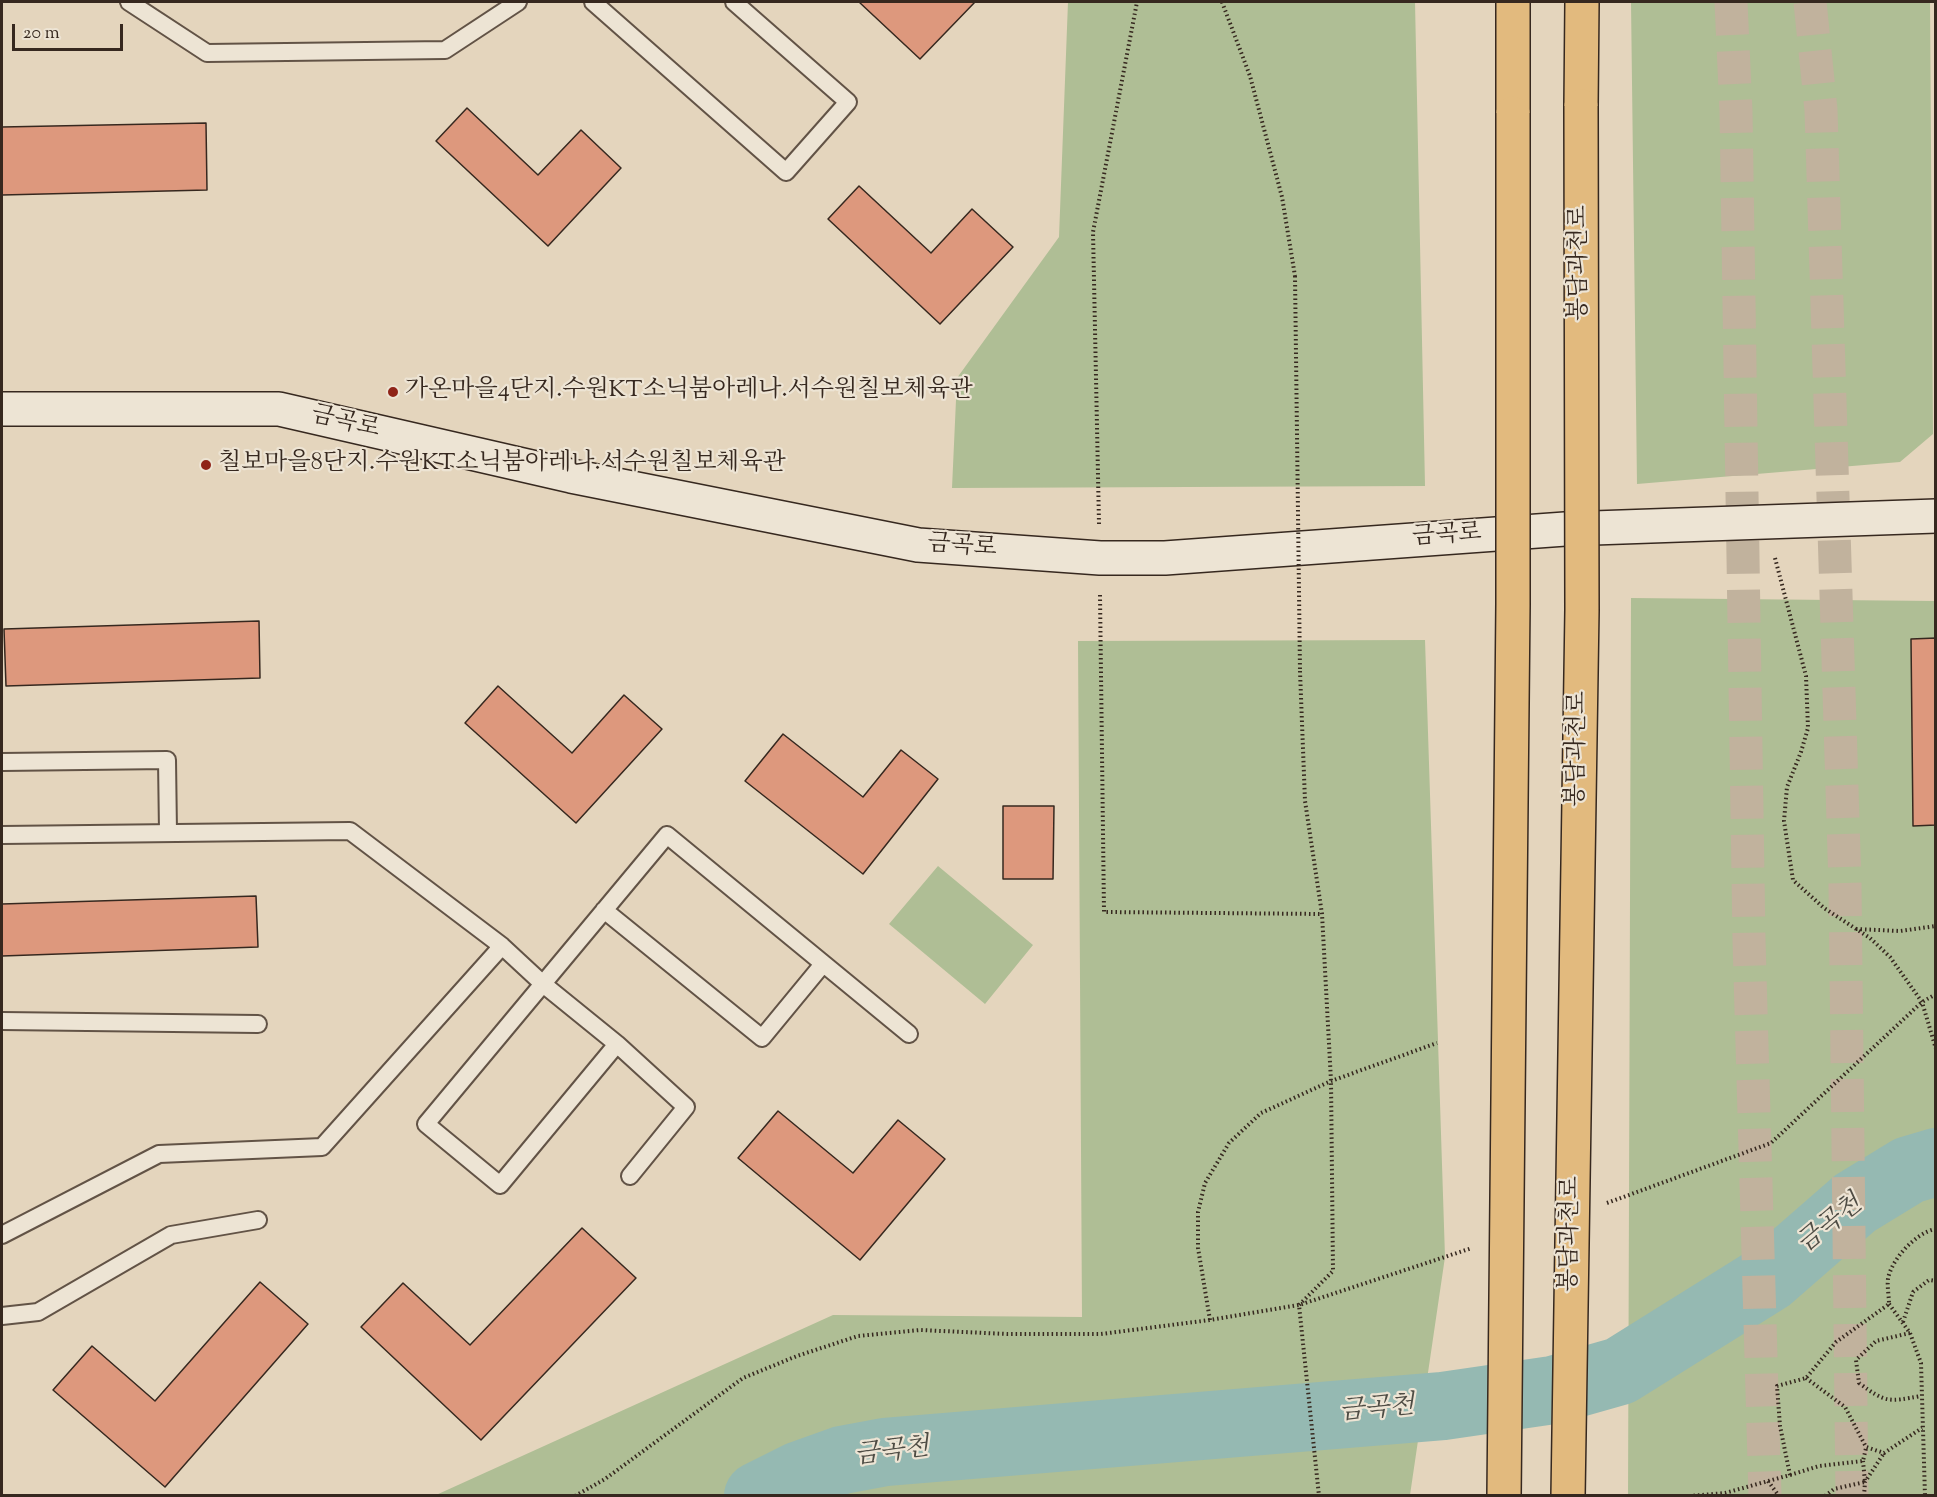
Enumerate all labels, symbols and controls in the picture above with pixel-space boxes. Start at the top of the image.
scale bar [15,12,126,50]
text: 20 m [23,21,60,47]
street label: 봉담과천로 [1567,205,1595,321]
place label: 가온마을4단지.수원KT소닉붐아레나.서수원칠보체육관 [405,378,973,406]
marker: 가온마을4단지.수원KT소닉붐아레나.서수원칠보체육관 [386,385,400,399]
street label: 금곡로 [308,402,382,446]
place label: 칠보마을8단지.수원KT소닉붐아레나.서수원칠보체육관 [218,451,786,479]
marker: 칠보마을8단지.수원KT소닉붐아레나.서수원칠보체육관 [199,458,213,472]
street label: 금곡로 [1411,520,1483,554]
street label: 금곡로 [926,531,998,565]
street label: 봉담과천로 [1564,691,1594,807]
street label: 봉담과천로 [1557,1176,1587,1292]
water label: 금곡천 [1792,1190,1870,1262]
water label: 금곡천 [1338,1392,1416,1430]
water label: 금곡천 [853,1434,931,1474]

